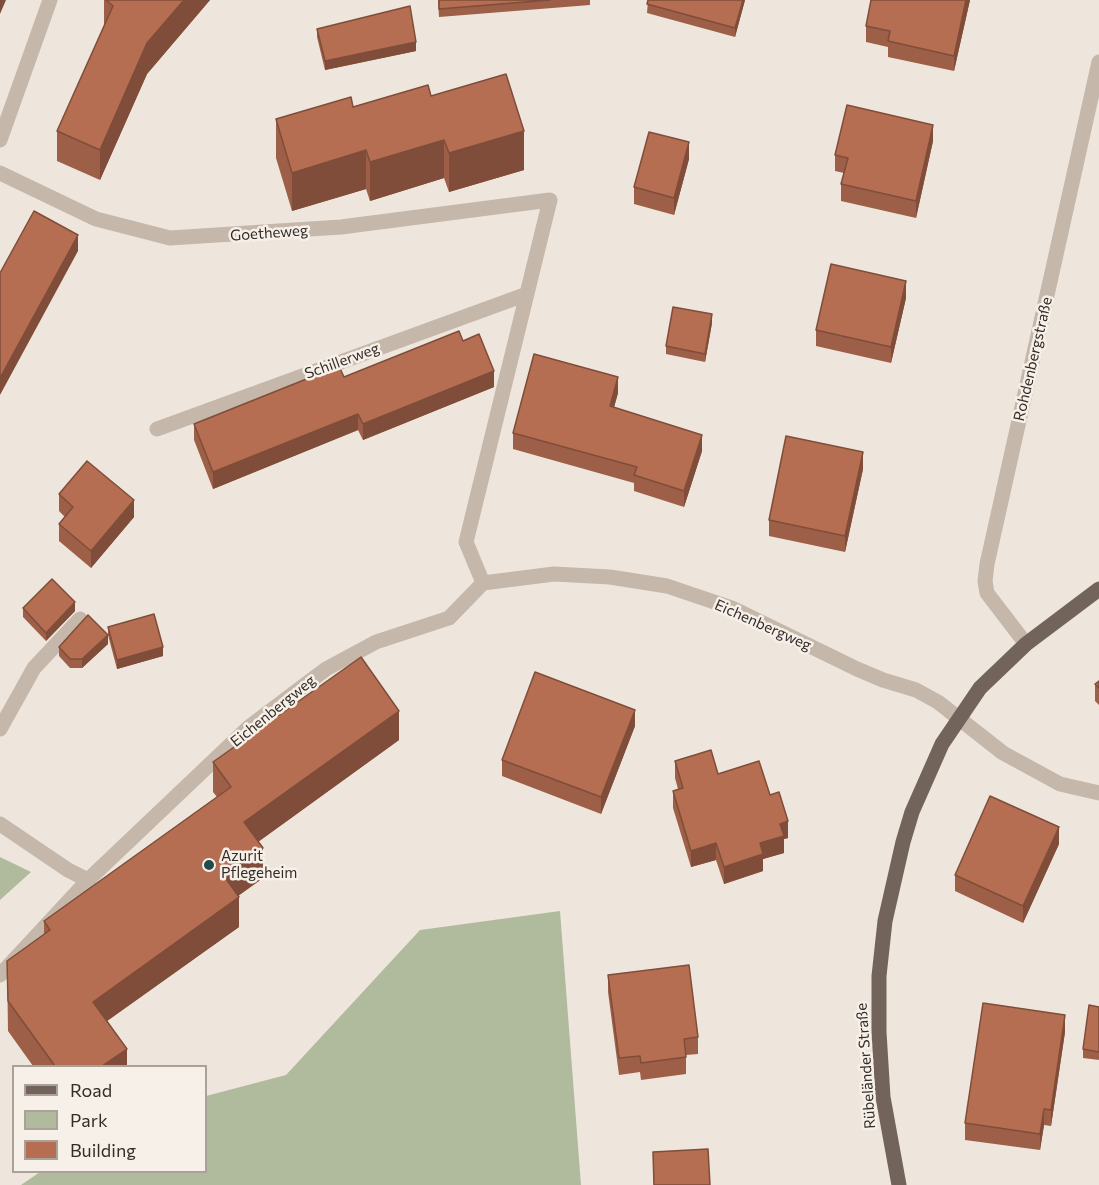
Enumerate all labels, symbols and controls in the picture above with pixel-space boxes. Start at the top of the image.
street label: Goetheweg [229,221,309,245]
street label: Rohdenbergstraße [1010,295,1056,423]
street label: Schillerweg [302,339,382,383]
street label: Eichenbergweg [712,596,814,654]
street label: Eichenbergweg [227,671,319,751]
place label: Azurit Pflegeheim [221,847,297,882]
marker: Azurit Pflegeheim [202,858,216,872]
street label: Rübeländer Straße [853,1002,879,1130]
legend [12,1065,207,1173]
text: Road [70,1079,112,1101]
text: Park [70,1109,108,1131]
text: Building [70,1139,136,1161]

